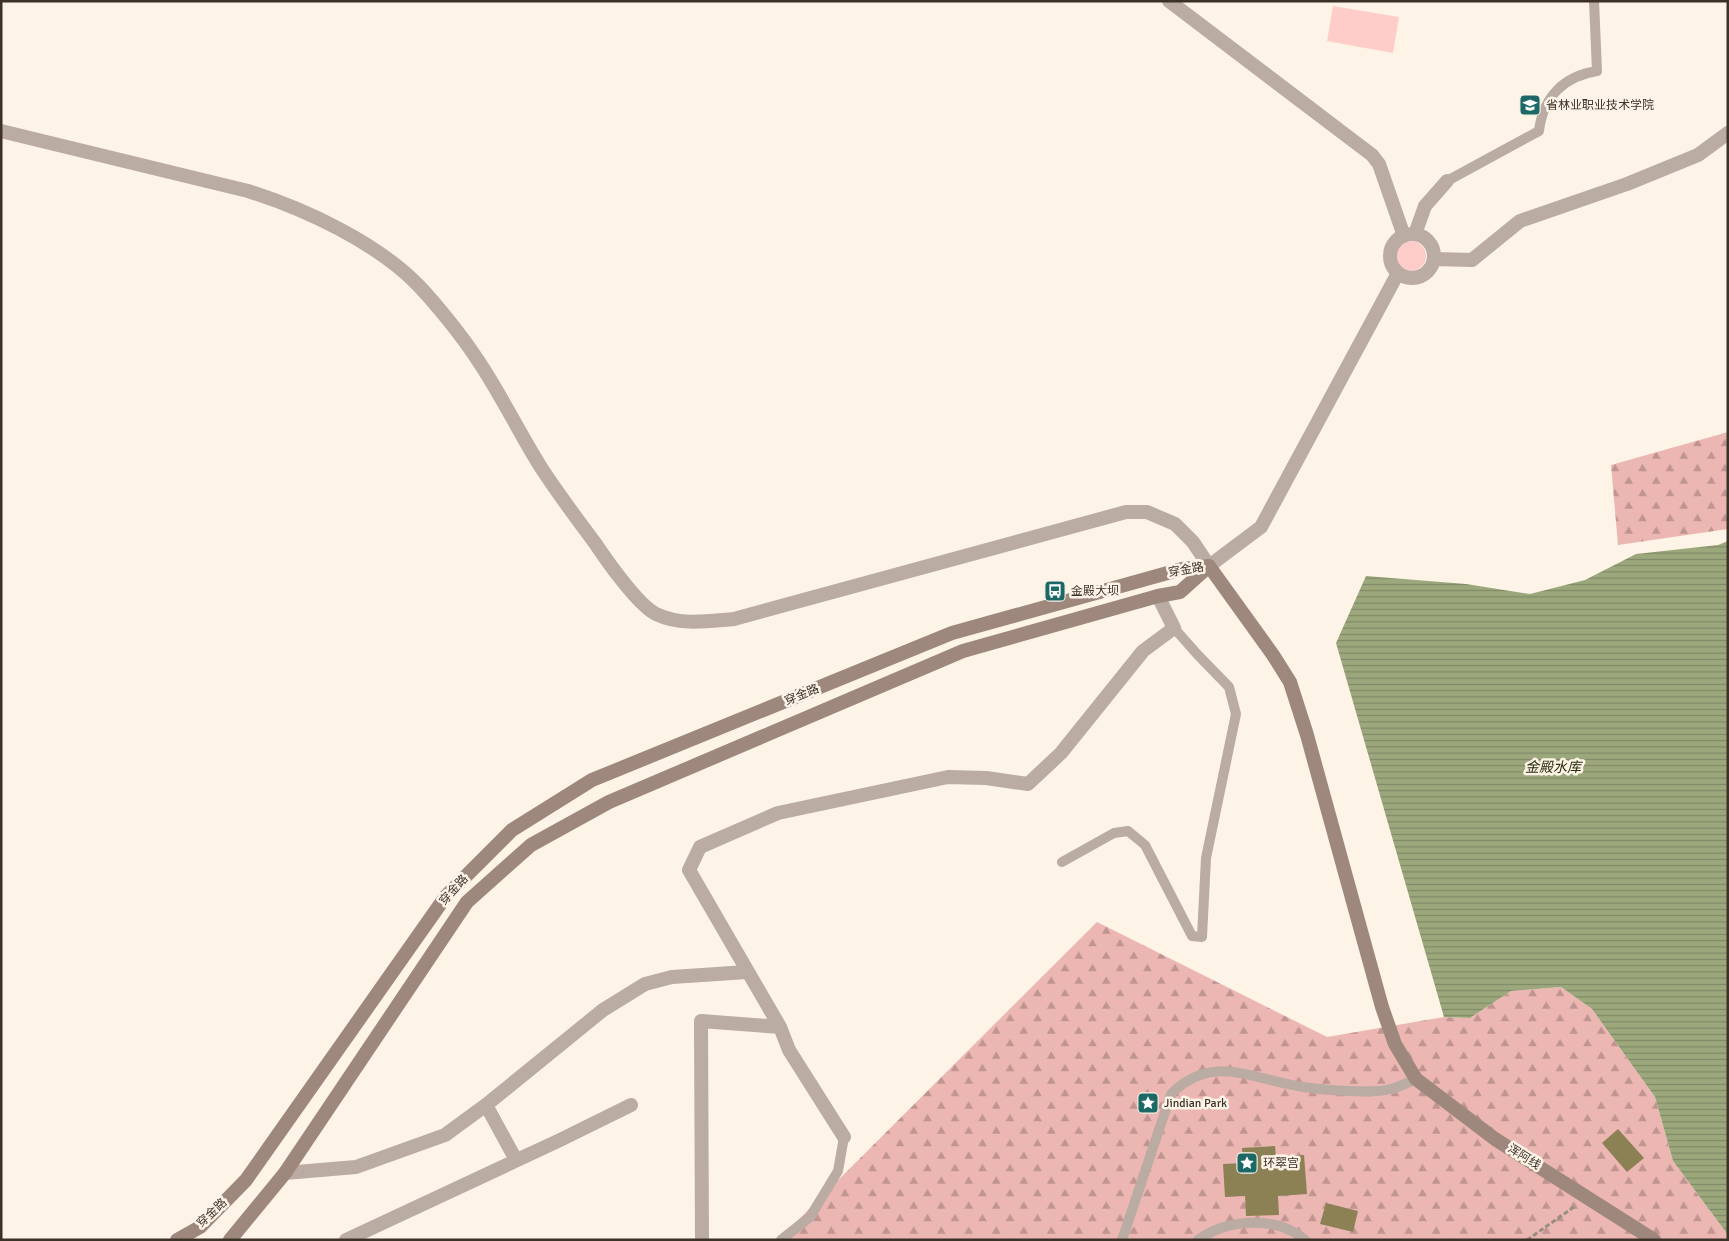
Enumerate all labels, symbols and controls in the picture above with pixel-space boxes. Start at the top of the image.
school or university icon: 省林业职业技术学院 [1518,93,1542,117]
place label: 省林业职业技术学院 [1546,98,1654,113]
street label: 穿金路 [1167,559,1205,581]
bus stop icon: 金殿大坝 [1043,579,1067,603]
place label: 金殿大坝 [1071,584,1119,599]
street label: 穿金路 [782,681,822,709]
water label: 金殿水库 [1525,759,1583,776]
street label: 穿金路 [436,872,472,908]
place icon: Jindian Park [1136,1091,1160,1115]
place label: Jindian Park [1164,1096,1227,1111]
street label: 浑阿线 [1505,1141,1543,1173]
place icon: 环翠宫 [1235,1151,1259,1175]
place label: 环翠宫 [1263,1156,1299,1171]
street label: 穿金路 [194,1195,230,1231]

